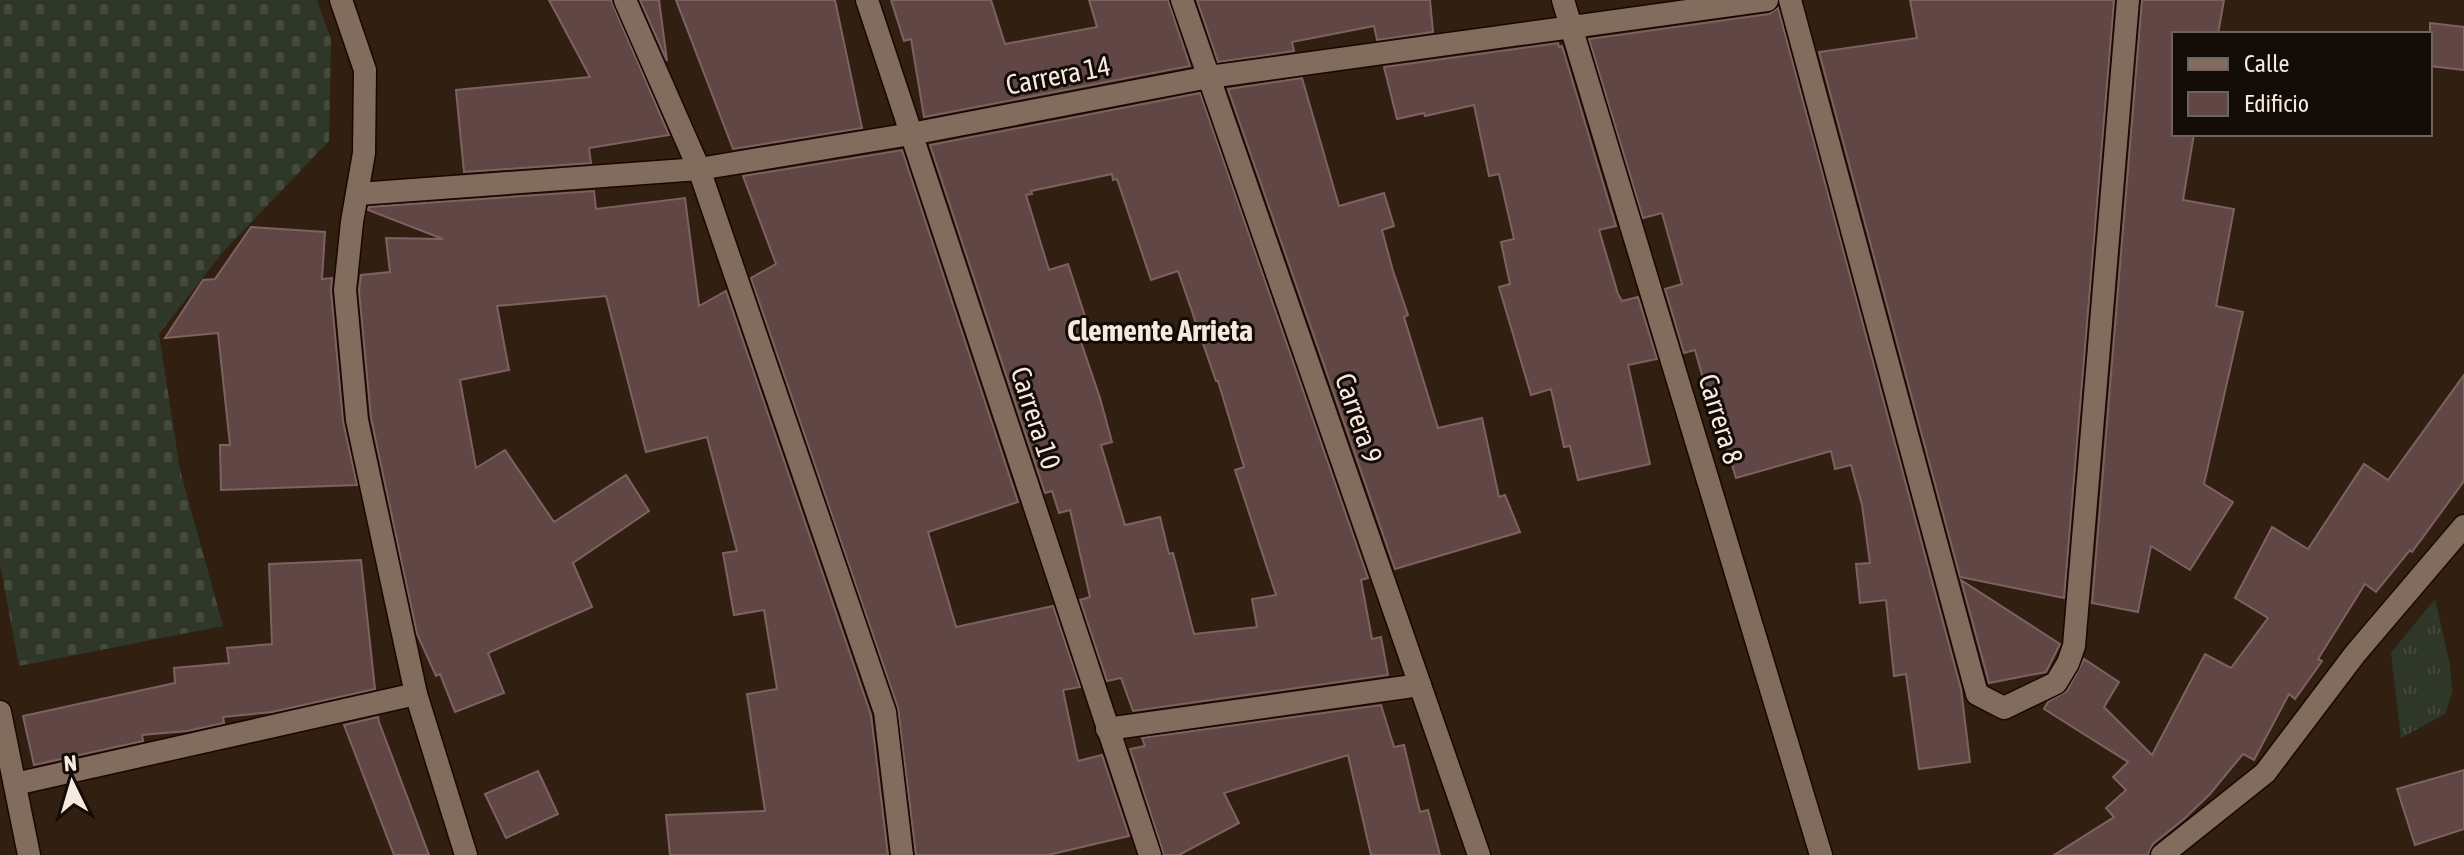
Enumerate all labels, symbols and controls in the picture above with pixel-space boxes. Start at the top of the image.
legend [2172,32,2432,136]
street label: Carrera 14 [1003,49,1113,101]
text: Calle [2244,50,2289,77]
text: Edificio [2244,90,2309,117]
district label: Clemente Arrieta [1067,313,1253,347]
street label: Carrera 10 [1004,363,1068,473]
street label: Carrera 9 [1329,369,1389,467]
street label: Carrera 8 [1692,370,1750,468]
north arrow [32,743,112,823]
text: N [63,750,78,777]

